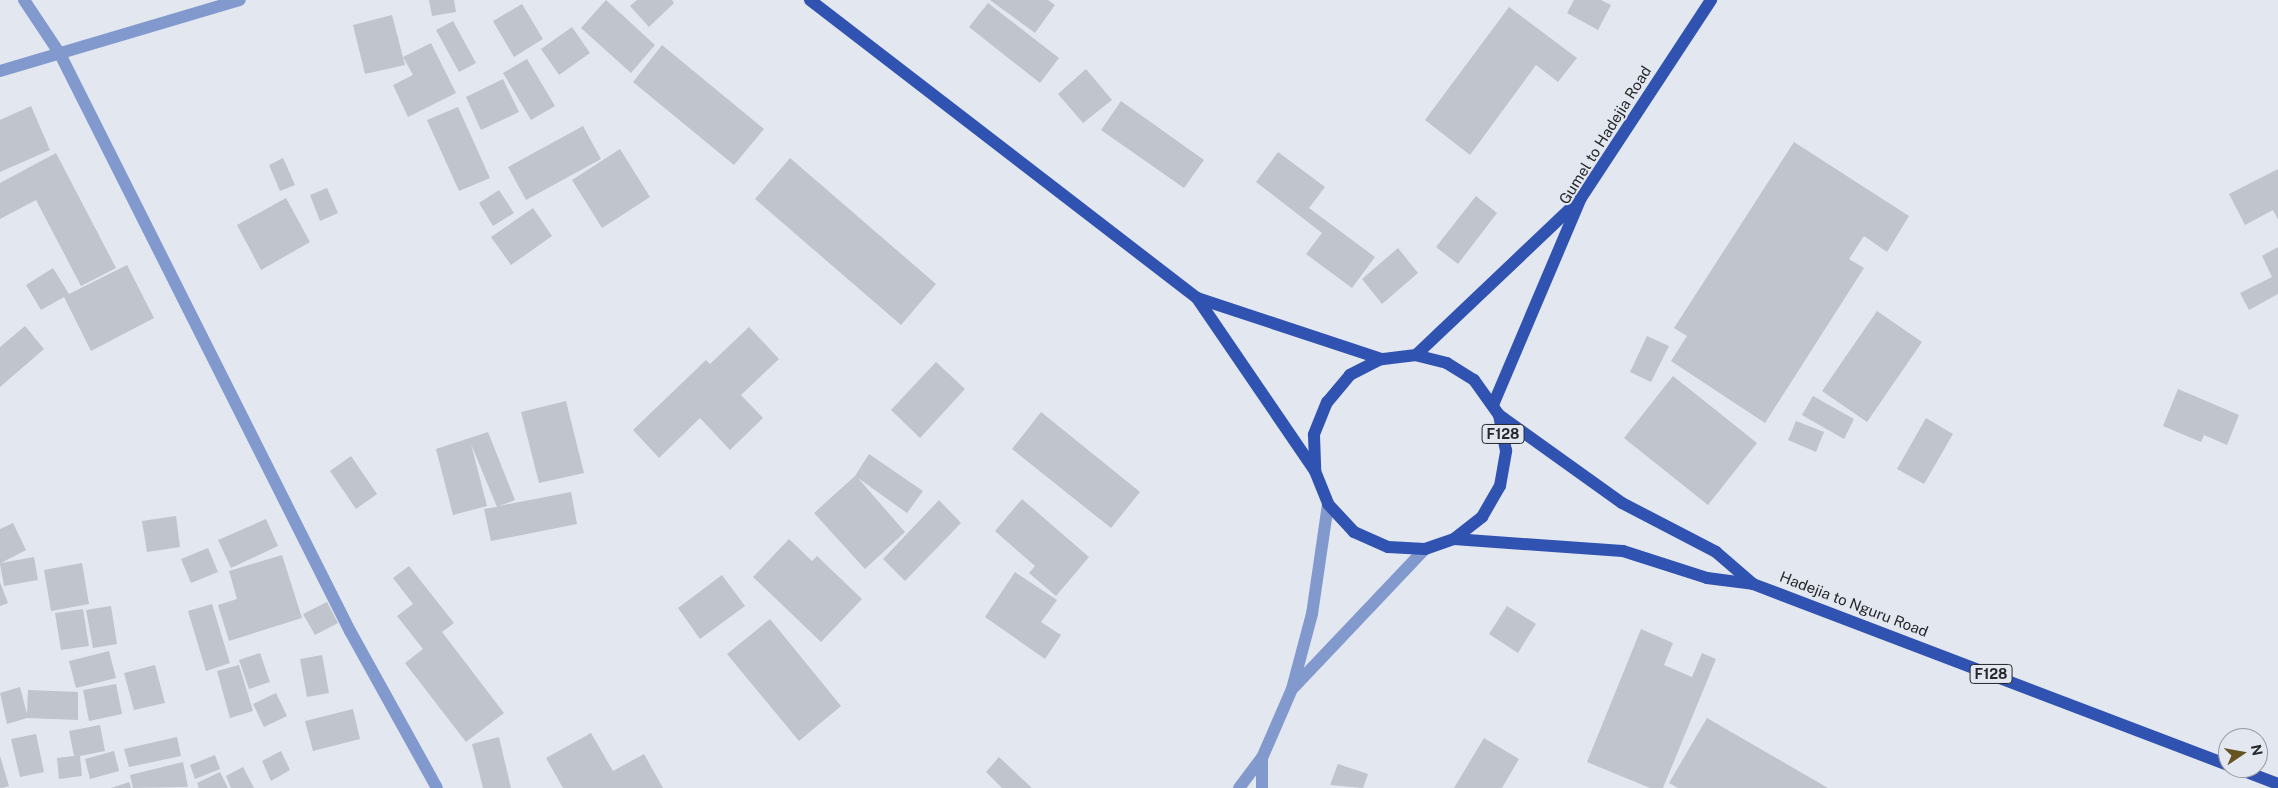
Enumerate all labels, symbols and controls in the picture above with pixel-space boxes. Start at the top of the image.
street label: Gumel to Hadejia Road [1555,63,1655,207]
road number: F128 [1480,422,1526,446]
street label: Hadejia to Nguru Road [1777,567,1931,641]
road number: F128 [1968,662,2014,686]
north arrow [2218,728,2268,778]
text: N [2248,743,2266,757]

